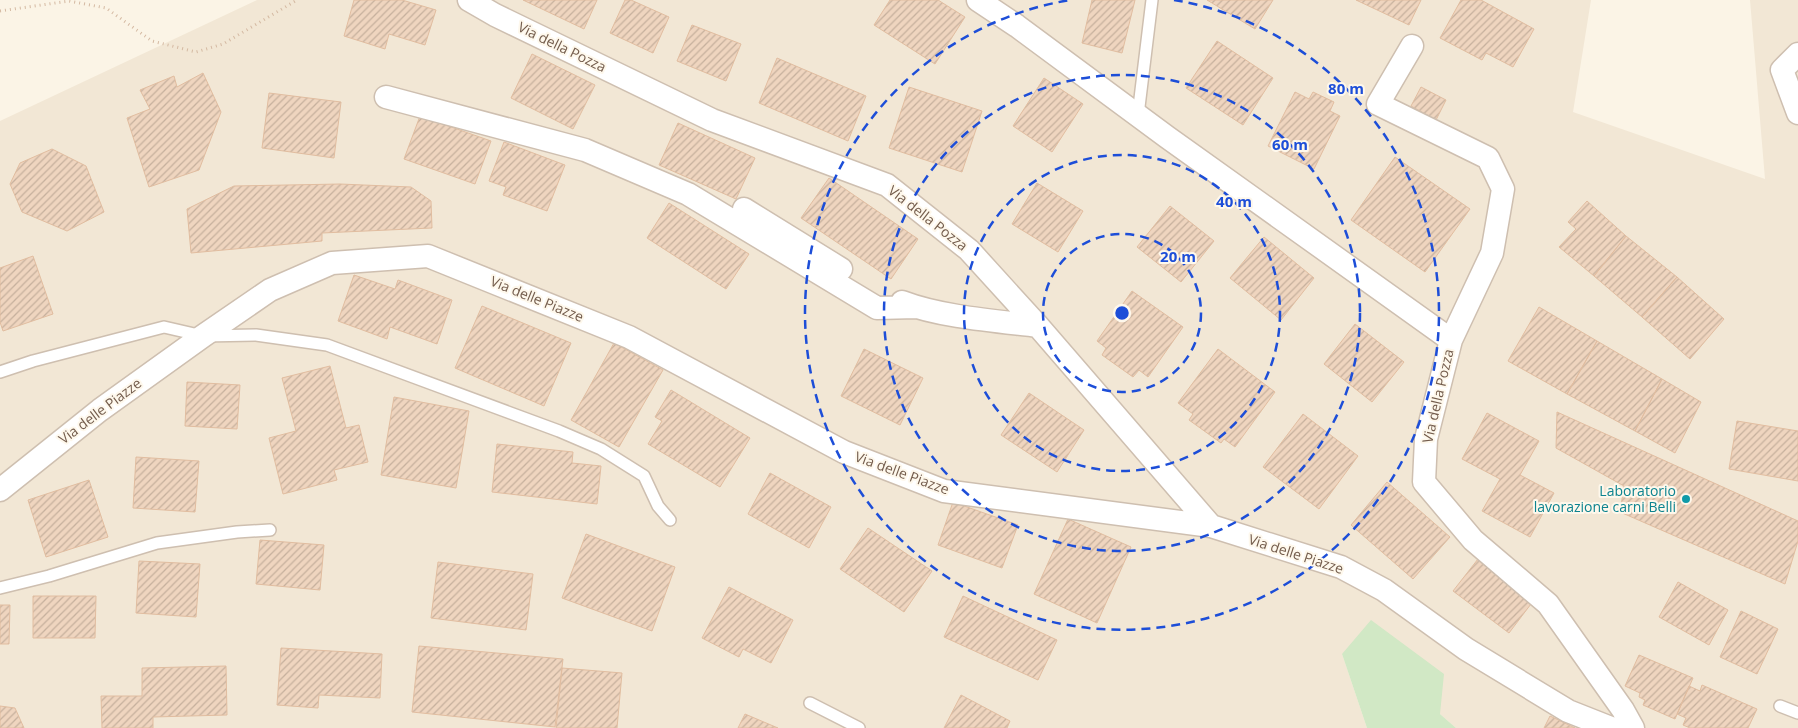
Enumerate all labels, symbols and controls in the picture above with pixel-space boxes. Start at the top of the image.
street label: Via della Pozza [515,17,610,76]
text: 80 m [1328,78,1364,98]
text: 60 m [1272,134,1308,154]
street label: Via della Pozza [885,181,972,255]
text: 40 m [1216,191,1252,211]
text: 20 m [1160,246,1196,266]
street label: Via delle Piazze [488,271,587,326]
centre of rings [1113,304,1131,322]
street label: Via della Pozza [1417,347,1458,445]
street label: Via delle Piazze [54,373,145,448]
street label: Via delle Piazze [852,447,952,498]
place label: Laboratorio lavorazione carni Belli [1534,481,1676,516]
marker: Laboratorio lavorazione carni Belli [1680,493,1692,505]
street label: Via delle Piazze [1246,529,1346,578]

